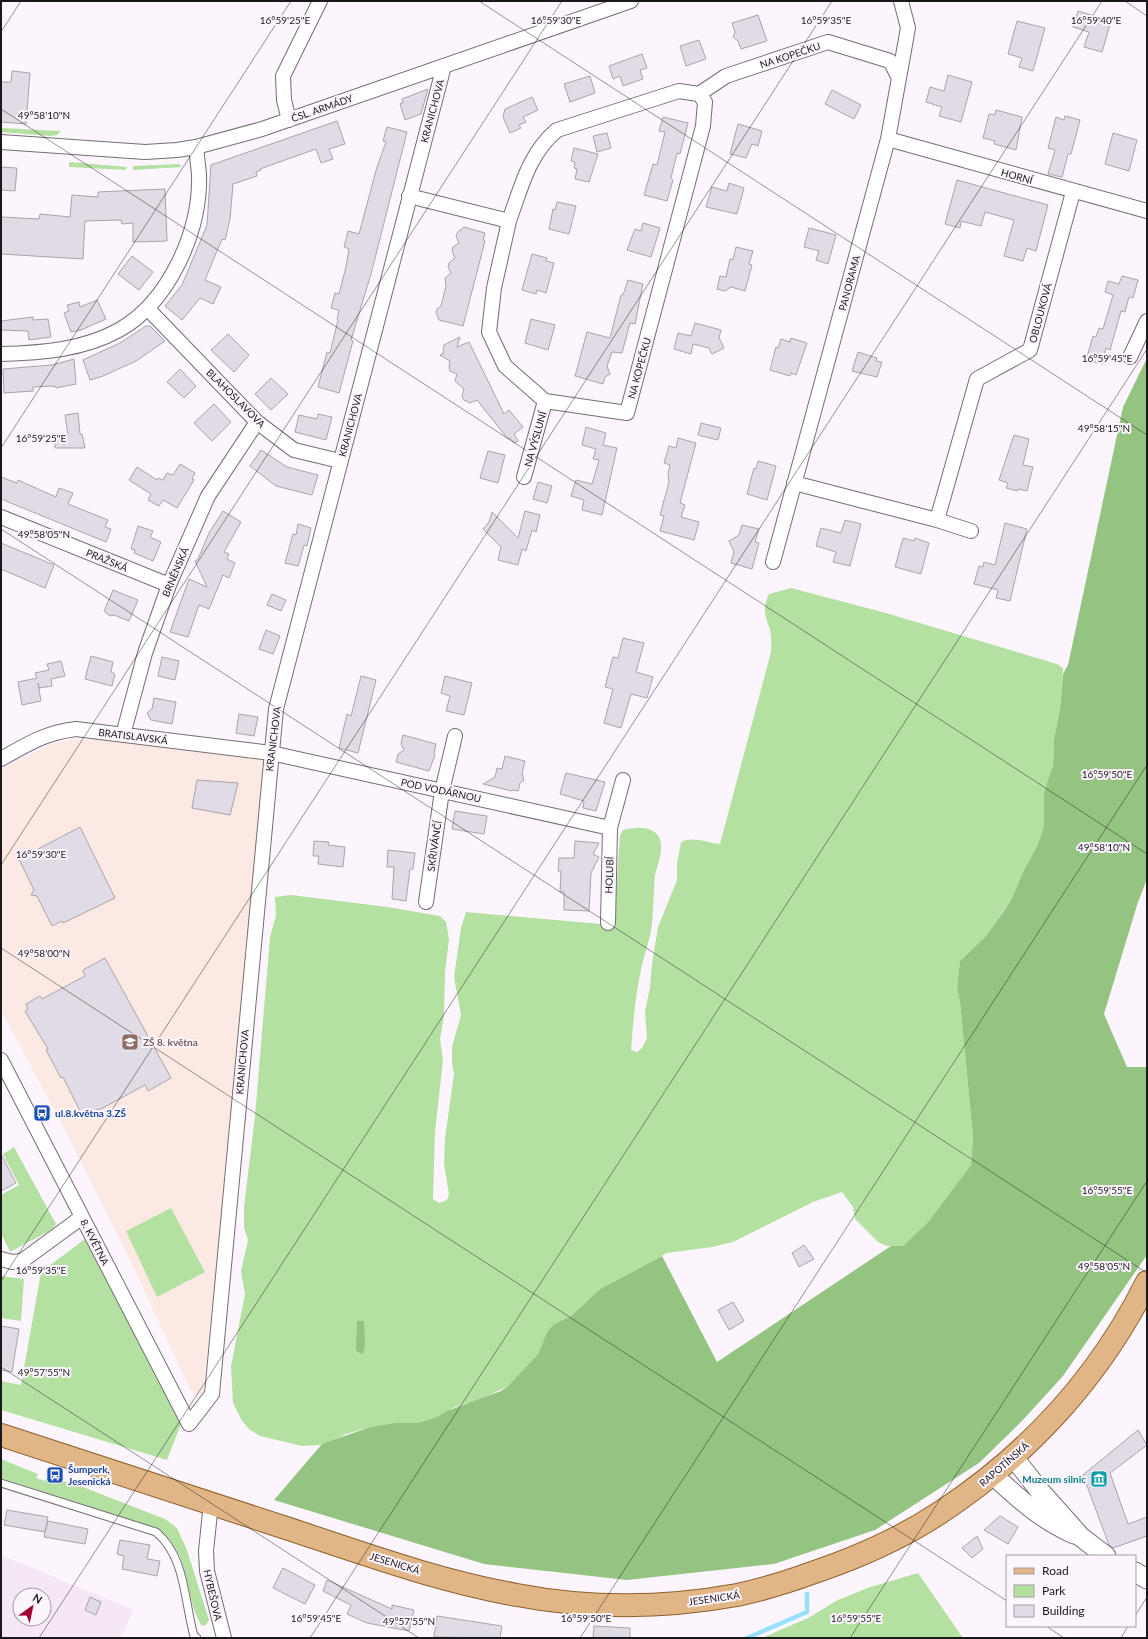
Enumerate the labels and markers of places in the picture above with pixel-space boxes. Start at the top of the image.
school or university icon: ZŠ 8. května [120,1032,140,1052]
place label: ZŠ 8. května [143,1036,198,1048]
bus stop icon: ul.8.května 3.ZŠ [32,1103,52,1123]
place label: ul.8.května 3.ZŠ [55,1107,127,1119]
place label: Šumperk, Jesenická [68,1463,111,1487]
bus stop icon: Šumperk, Jesenická [45,1465,65,1485]
museum icon: Muzeum silnic [1089,1469,1109,1489]
place label: Muzeum silnic [1022,1473,1086,1485]

